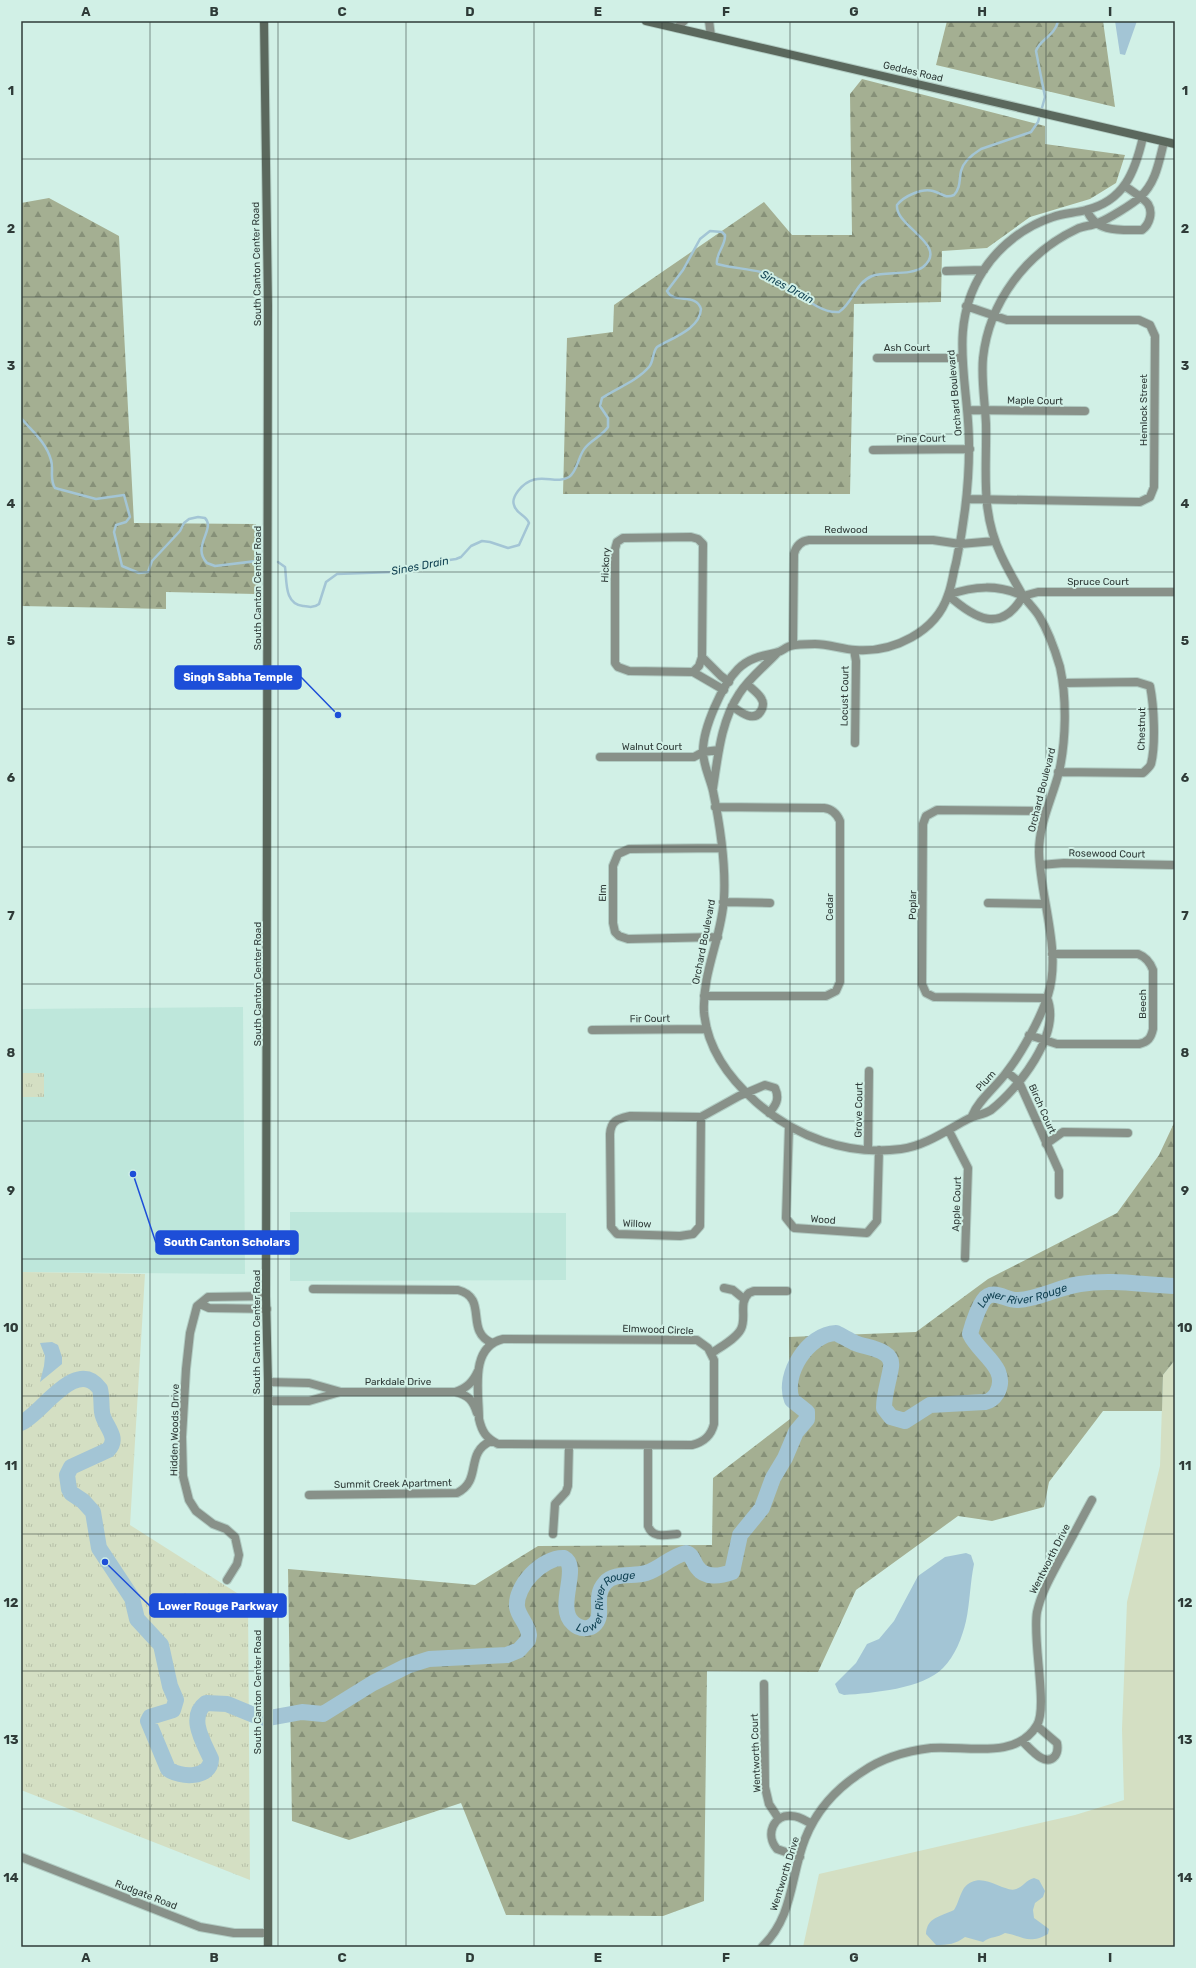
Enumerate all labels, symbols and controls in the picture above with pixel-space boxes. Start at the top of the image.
text: A [81,4,91,19]
text: B [209,4,219,19]
text: C [337,4,347,19]
text: D [465,4,475,19]
text: E [594,4,602,19]
text: F [722,4,730,19]
text: G [849,4,859,19]
text: H [977,4,987,19]
text: I [1108,4,1112,19]
street label: Geddes Road [882,59,944,85]
text: 1 [8,83,14,98]
text: 1 [1182,83,1188,98]
street label: South Canton Center Road [250,202,264,326]
text: 2 [7,221,15,236]
text: 2 [1181,221,1189,236]
water label: Sines Drain [758,268,816,307]
street label: Ash Court [884,342,930,354]
street label: Orchard Boulevard [945,349,965,437]
text: 3 [7,358,16,373]
text: 3 [1181,358,1190,373]
street label: Hemlock Street [1138,374,1150,446]
street label: Maple Court [1007,395,1063,407]
street label: Pine Court [896,433,946,445]
text: 4 [7,496,16,511]
text: 4 [1181,496,1190,511]
street label: Redwood [824,524,868,536]
street label: South Canton Center Road [252,526,264,650]
street label: Hickory [599,547,613,583]
water label: Sines Drain [390,554,450,578]
street label: Spruce Court [1067,576,1129,588]
text: 5 [7,633,15,648]
text: 5 [1181,633,1189,648]
callout: Singh Sabha Temple [175,666,301,689]
street label: Locust Court [838,666,852,726]
text: Singh Sabha Temple [183,671,293,684]
street label: Chestnut [1136,707,1148,751]
street label: Walnut Court [622,741,682,753]
street label: Orchard Boulevard [1026,747,1058,833]
text: 6 [7,770,16,785]
text: 6 [1181,770,1190,785]
street label: Rosewood Court [1069,847,1146,861]
street label: Elm [597,884,609,902]
street label: Poplar [907,890,919,920]
street label: Cedar [824,893,836,921]
street label: Orchard Boulevard [690,898,718,986]
text: 7 [7,908,15,923]
text: 7 [1181,908,1189,923]
street label: South Canton Center Road [252,922,264,1046]
street label: Beech [1137,989,1149,1019]
street label: Fir Court [630,1013,670,1025]
text: 8 [7,1045,16,1060]
text: 8 [1181,1045,1190,1060]
street label: Plum [974,1068,998,1094]
street label: Grove Court [853,1082,865,1138]
street label: Birch Court [1026,1082,1058,1136]
street label: Apple Court [950,1176,964,1232]
text: 9 [7,1183,15,1198]
text: 9 [1181,1183,1189,1198]
street label: Wood [810,1213,836,1227]
street label: Willow [622,1217,652,1231]
callout: South Canton Scholars [156,1231,298,1254]
text: South Canton Scholars [164,1236,290,1249]
street label: South Canton Center Road [251,1270,263,1394]
water label: Lower River Rouge [974,1281,1069,1310]
text: 10 [3,1320,19,1335]
text: 10 [1177,1320,1193,1335]
street label: Elmwood Circle [622,1323,694,1337]
street label: Parkdale Drive [365,1376,432,1388]
street label: Hidden Woods Drive [168,1383,182,1476]
text: 11 [5,1458,17,1473]
text: 11 [1179,1458,1191,1473]
street label: Summit Creek Apartment [334,1477,452,1491]
street label: Wentworth Drive [1027,1522,1073,1596]
water label: Lower River Rouge [575,1568,636,1635]
callout: Lower Rouge Parkway [150,1594,286,1617]
text: 12 [4,1595,18,1610]
text: 12 [1178,1595,1192,1610]
text: Lower Rouge Parkway [158,1600,278,1613]
street label: South Canton Center Road [252,1630,264,1754]
street label: Wentworth Court [749,1713,763,1793]
text: 13 [3,1732,19,1747]
text: 13 [1177,1732,1193,1747]
street label: Wentworth Drive [768,1835,802,1913]
text: 14 [3,1870,19,1885]
text: 14 [1177,1870,1193,1885]
street label: Rudgate Road [113,1878,179,1912]
text: A [81,1950,91,1965]
text: B [209,1950,219,1965]
text: C [337,1950,347,1965]
text: D [465,1950,475,1965]
text: E [594,1950,602,1965]
text: F [722,1950,730,1965]
text: G [849,1950,859,1965]
text: H [977,1950,987,1965]
text: I [1108,1950,1112,1965]

